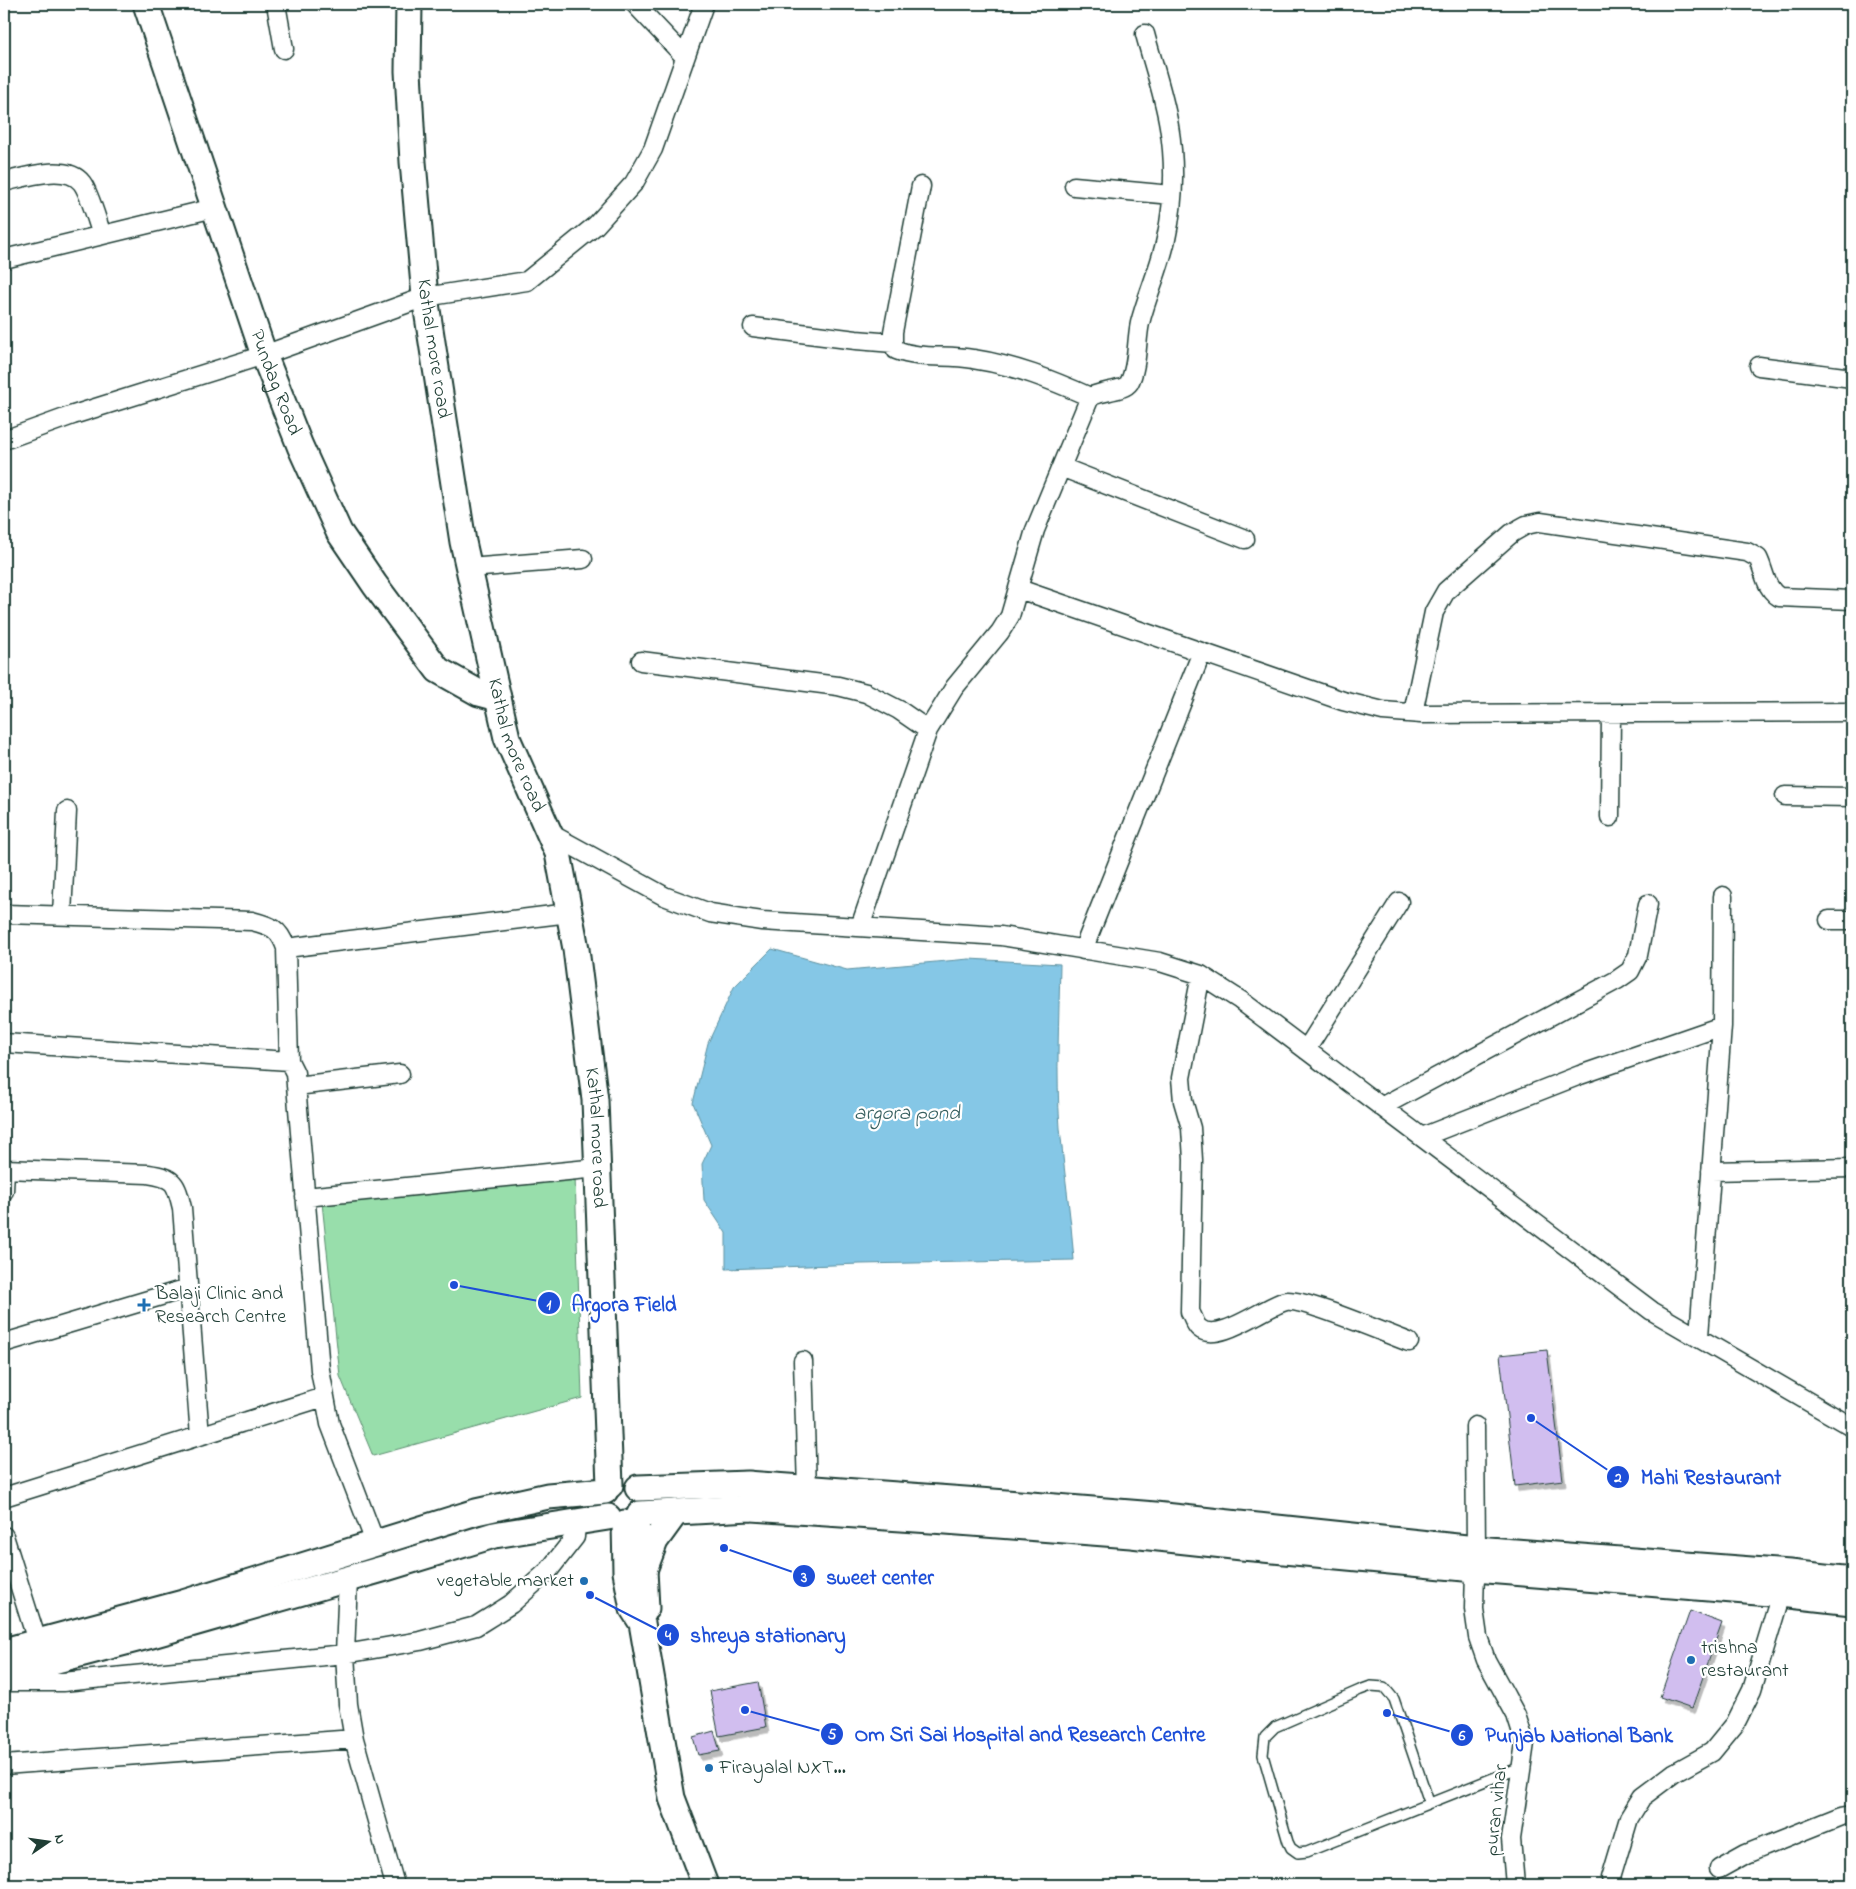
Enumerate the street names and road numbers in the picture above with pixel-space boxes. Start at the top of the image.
street label: Kathal more road [409,278,458,420]
street label: Pundag Road [242,326,309,440]
street label: Kathal more road [480,675,553,817]
street label: Kathal more road [577,1066,614,1209]
street label: puran vihar [1478,1762,1516,1857]

